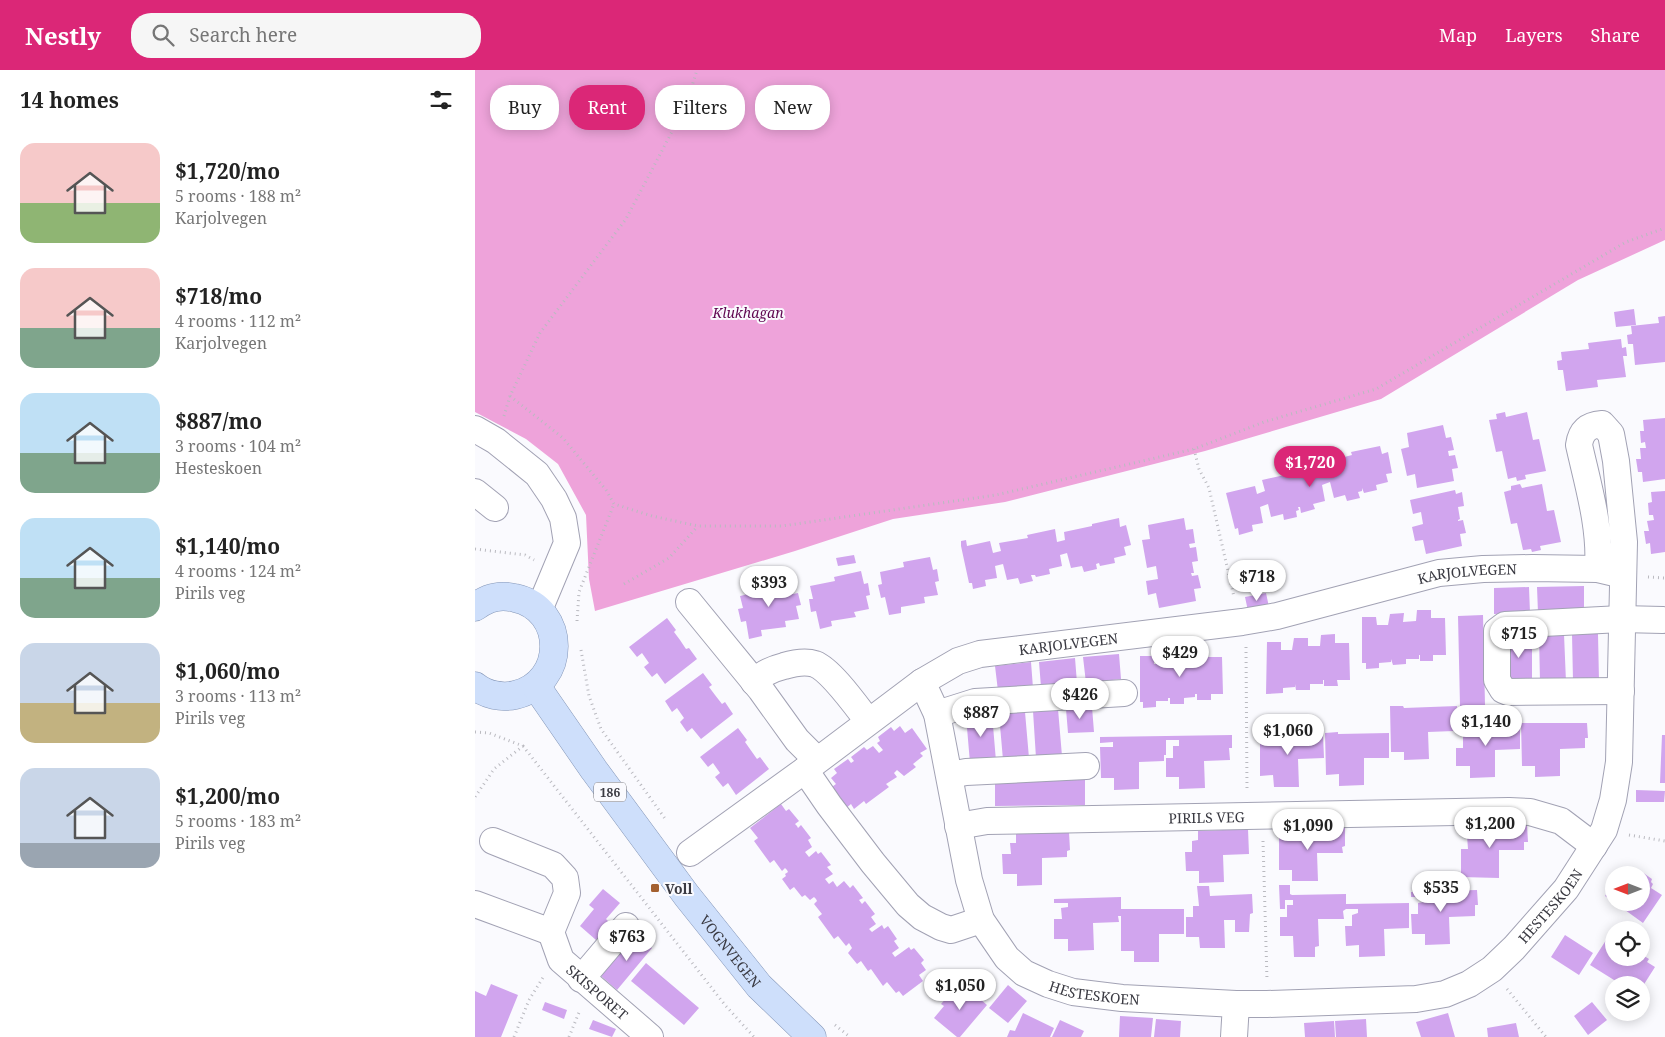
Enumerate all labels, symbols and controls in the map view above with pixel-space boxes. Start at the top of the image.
search box [131,13,481,58]
text: Nestly [25,19,101,52]
icon: search [149,21,177,49]
text: Search here [189,22,297,48]
text: Map [1439,23,1477,47]
text: Layers [1505,23,1563,47]
text: Share [1591,23,1640,47]
chip: Buy [490,85,559,130]
chip: Rent [569,85,645,130]
chip: Filters [655,85,745,130]
chip: New [755,85,830,130]
text: 14 homes [20,86,119,114]
icon: filters [427,86,455,114]
text: $1,720/mo [175,157,280,185]
icon: home [60,163,120,223]
text: 5 rooms · 188 m² [175,185,301,207]
text: Karjolvegen [175,207,267,229]
text: $718/mo [175,282,262,310]
icon: home [60,288,120,348]
park label: Klukhagan [711,303,784,322]
text: 4 rooms · 112 m² [175,310,301,332]
text: Karjolvegen [175,332,267,354]
text: $887/mo [175,407,262,435]
icon: home [60,413,120,473]
text: 3 rooms · 104 m² [175,435,301,457]
pin: $1,720 [1269,446,1351,488]
text: $1,720 [1285,451,1335,473]
text: Hesteskoen [175,457,262,479]
text: $1,140/mo [175,532,280,560]
icon: home [60,538,120,598]
street label: KARJOLVEGEN [1415,559,1517,588]
text: 4 rooms · 124 m² [175,560,301,582]
pin: $718 [1227,560,1287,602]
text: $718 [1239,565,1275,587]
pin: $393 [739,566,799,608]
text: $393 [751,571,787,593]
text: Pirils veg [175,582,245,604]
pin: $715 [1489,616,1549,659]
text: $715 [1501,622,1537,644]
street label: KARJOLVEGEN [1018,628,1119,659]
pin: $429 [1150,636,1210,678]
text: $429 [1162,641,1198,663]
text: $1,060/mo [175,657,280,685]
icon: home [60,663,120,723]
pin: $426 [1050,678,1110,720]
text: $426 [1062,683,1098,705]
text: 3 rooms · 113 m² [175,685,301,707]
pin: $887 [951,696,1011,738]
text: $887 [963,701,999,723]
pin: $1,140 [1445,704,1527,747]
text: Pirils veg [175,707,245,729]
text: $1,140 [1461,710,1511,732]
pin: $1,060 [1247,714,1329,756]
text: $1,060 [1263,719,1313,741]
text: $1,200/mo [175,782,280,810]
road number: 186 [594,782,626,802]
icon: home [60,788,120,848]
pin: $1,200 [1449,806,1531,849]
street label: PIRILS VEG [1168,807,1245,827]
pin: $1,090 [1267,808,1349,851]
text: 5 rooms · 183 m² [175,810,301,832]
text: $1,200 [1465,812,1515,834]
text: $1,090 [1283,814,1333,836]
text: Pirils veg [175,832,245,854]
street label: HESTESKOEN [1513,865,1586,947]
north arrow [1605,866,1650,911]
map controls [1605,866,1650,1021]
pin: $535 [1411,870,1471,913]
text: $535 [1423,876,1459,898]
place label: Voll [665,879,692,898]
marker: Voll [649,882,661,894]
street label: VOGNVEGEN [696,911,766,991]
pin: $763 [597,920,657,962]
button: locate [1605,921,1650,966]
text: $763 [609,925,645,947]
street label: SKISPORET [563,960,633,1024]
pin: $1,050 [919,968,1001,1011]
text: $1,050 [935,974,985,996]
street label: HESTESKOEN [1047,976,1141,1008]
button: layers [1605,976,1650,1021]

